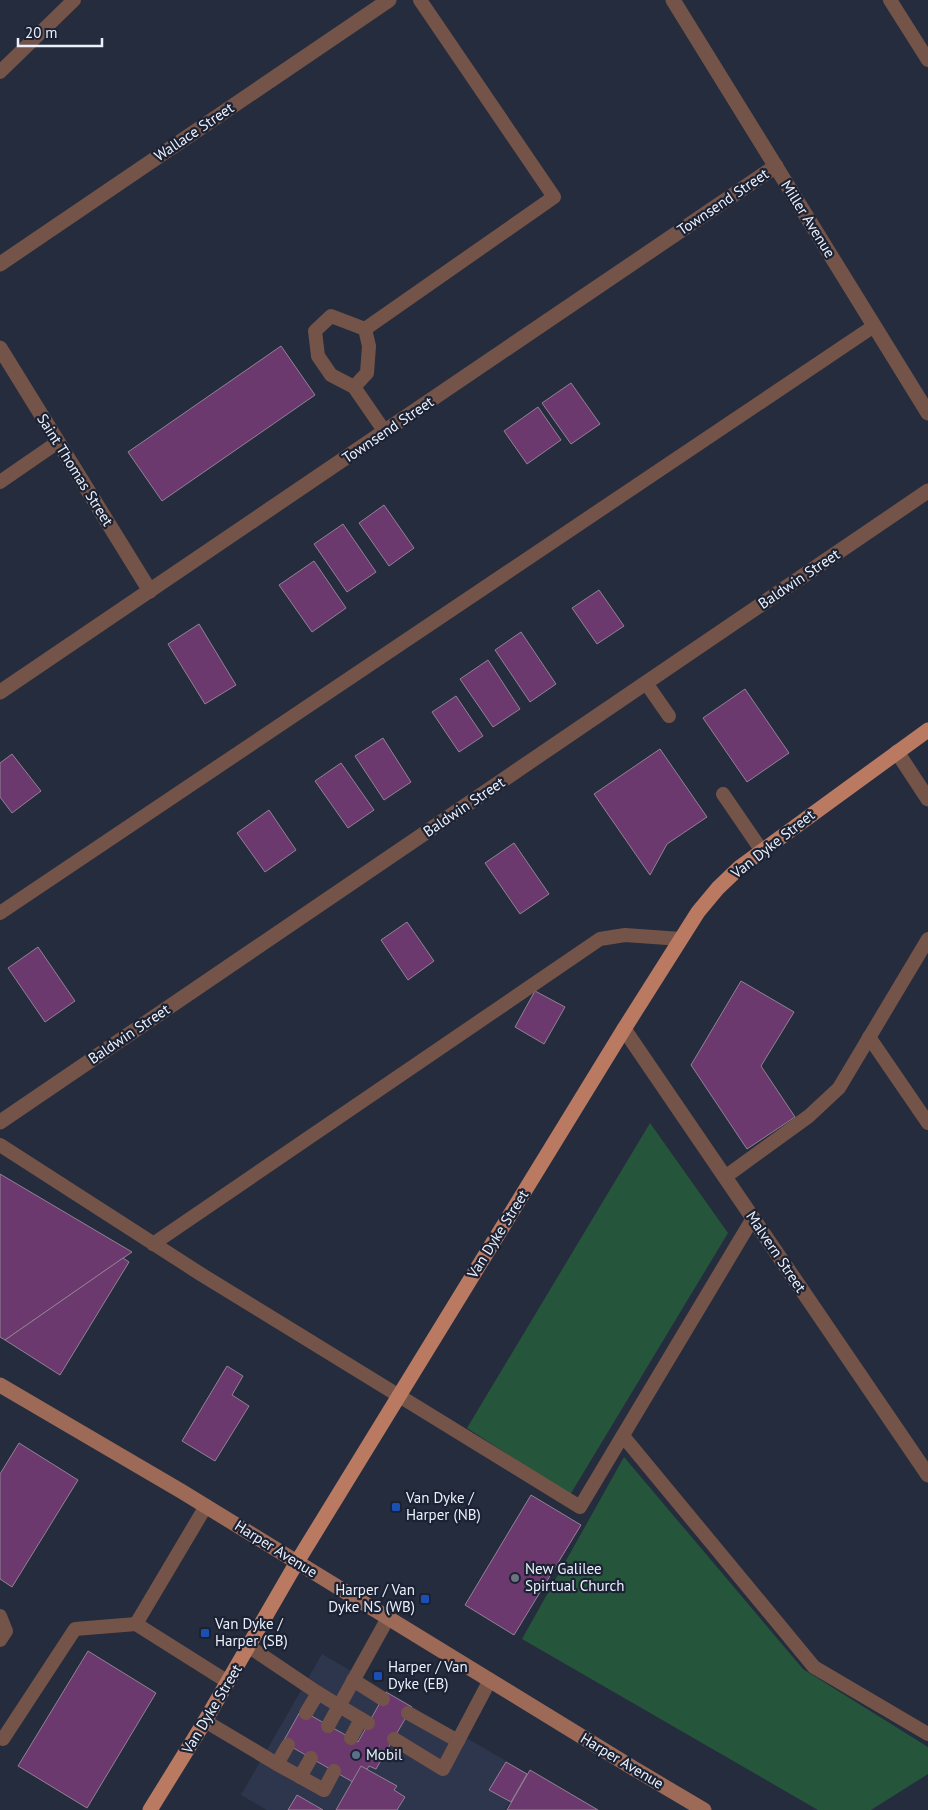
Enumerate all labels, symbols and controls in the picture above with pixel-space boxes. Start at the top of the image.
scale bar [18,15,101,47]
text: 20 m [25,23,58,42]
street label: Wallace Street [150,98,237,165]
street label: Townsend Street [673,164,772,239]
street label: Miller Avenue [777,176,840,261]
street label: Townsend Street [338,392,437,467]
street label: Saint Thomas Street [33,410,118,530]
street label: Baldwin Street [754,544,843,613]
street label: Baldwin Street [419,772,508,841]
street label: Van Dyke Street [726,805,818,883]
street label: Baldwin Street [84,999,173,1068]
street label: Van Dyke Street [462,1186,532,1282]
street label: Malvern Street [742,1207,811,1296]
place label: Van Dyke / Harper (NB) [405,1488,481,1524]
marker: Van Dyke / Harper (NB) [390,1501,402,1513]
street label: Harper Avenue [231,1516,321,1581]
place label: New Galilee Spirtual Church [525,1559,625,1595]
marker: New Galilee Spirtual Church [509,1572,521,1584]
place label: Harper / Van Dyke NS (WB) [328,1580,415,1616]
marker: Harper / Van Dyke NS (WB) [419,1593,431,1605]
place label: Van Dyke / Harper (SB) [214,1614,288,1650]
marker: Van Dyke / Harper (SB) [199,1627,211,1639]
place label: Harper / Van Dyke (EB) [388,1657,468,1693]
street label: Van Dyke Street [177,1661,246,1758]
marker: Harper / Van Dyke (EB) [372,1670,384,1682]
street label: Harper Avenue [577,1728,667,1793]
place label: Mobil [366,1745,403,1764]
marker: Mobil [350,1749,362,1761]

